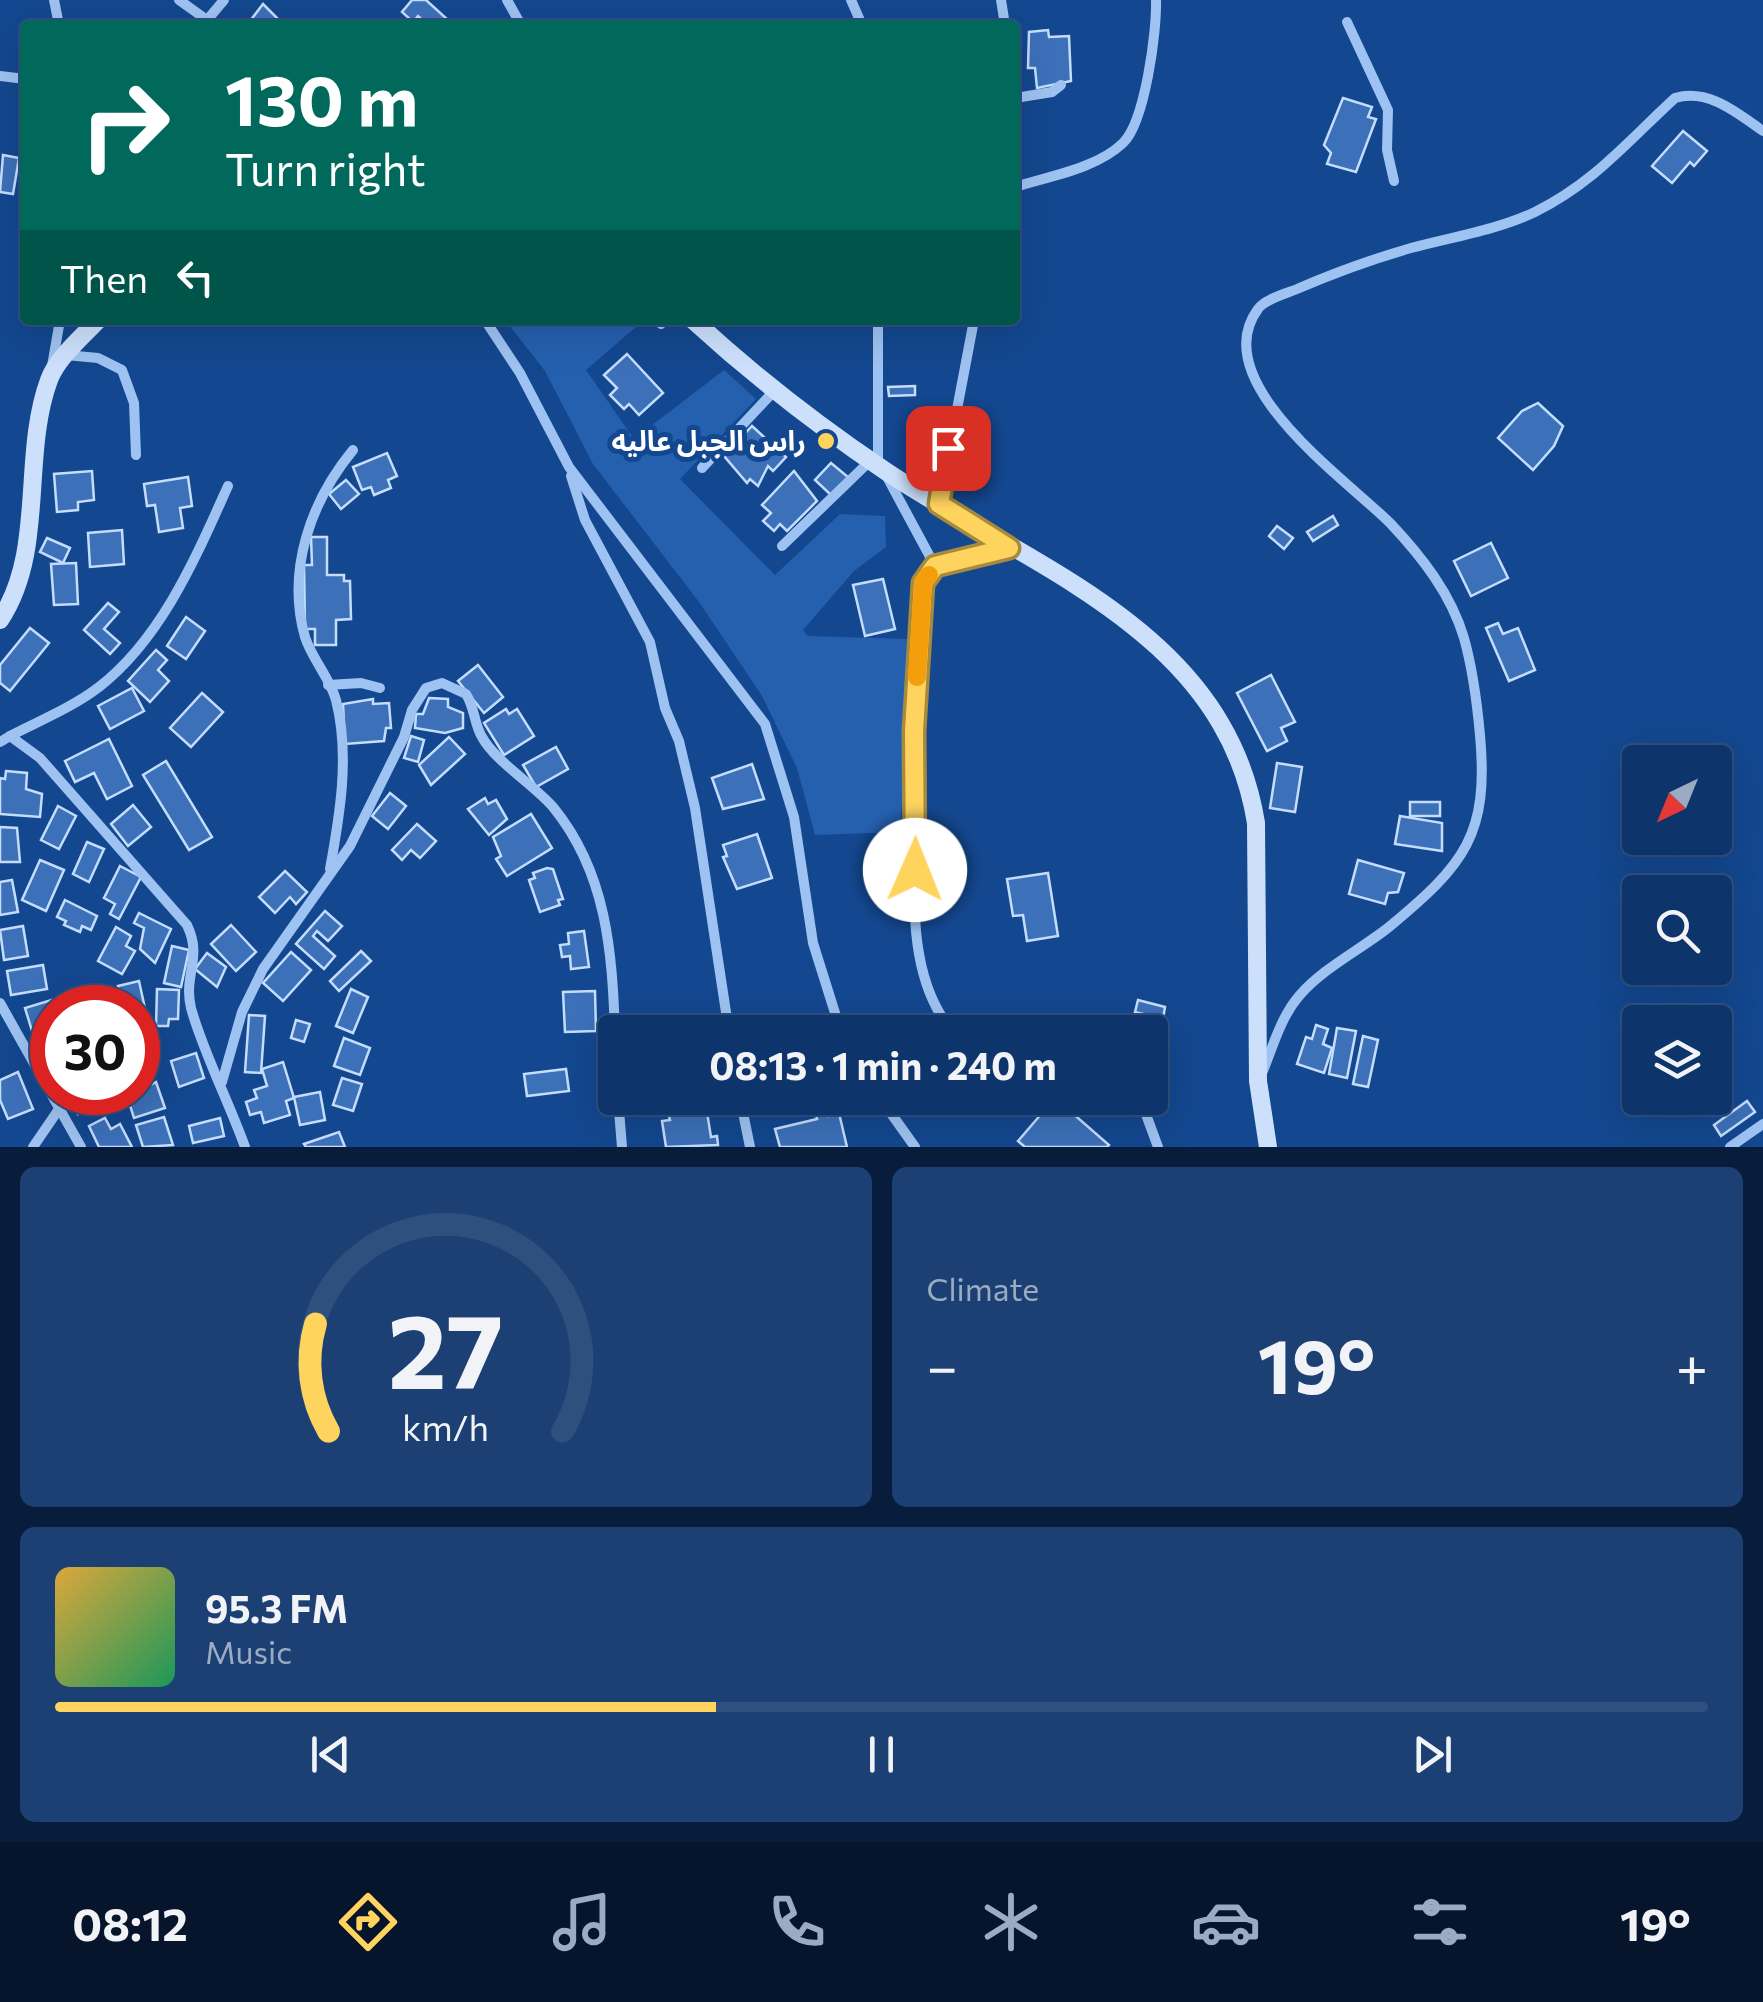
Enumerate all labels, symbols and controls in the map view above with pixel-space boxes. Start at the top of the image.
text: 130 m [225,55,418,140]
icon: right [60,60,190,190]
text: Turn right [225,140,426,195]
icon: left [168,250,223,305]
text: Then [60,254,148,301]
pin [906,406,991,491]
icon: arrive [921,421,976,476]
place label: راس الجبل عاليه [612,423,806,458]
marker: راس الجبل عاليه [815,430,837,452]
north arrow [1622,745,1732,855]
map controls [1622,745,1732,1115]
position arrow [863,818,967,922]
button: search [1622,875,1732,985]
speed limit sign: 30 [30,985,160,1115]
button: layers [1622,1005,1732,1115]
text: 08:13 · 1 min · 240 m [709,1041,1057,1088]
text: Climate [927,1268,1039,1308]
text: 27 [388,1283,504,1410]
text: 19° [1258,1318,1376,1409]
text: − [927,1331,958,1398]
text: + [1676,1331,1708,1398]
text: km/h [402,1405,489,1448]
text: 95.3 FM [205,1584,348,1631]
text: Music [205,1631,292,1671]
icon: previous [303,1727,358,1782]
icon: pause [854,1727,909,1782]
icon: next [1405,1727,1460,1782]
icon: directions [333,1887,403,1957]
icon: music [547,1887,617,1957]
icon: phone [762,1887,832,1957]
icon: climate [976,1887,1046,1957]
icon: car [1191,1887,1261,1957]
icon: filters [1405,1887,1475,1957]
text: 08:12 [72,1895,188,1950]
text: 19° [1620,1895,1691,1950]

